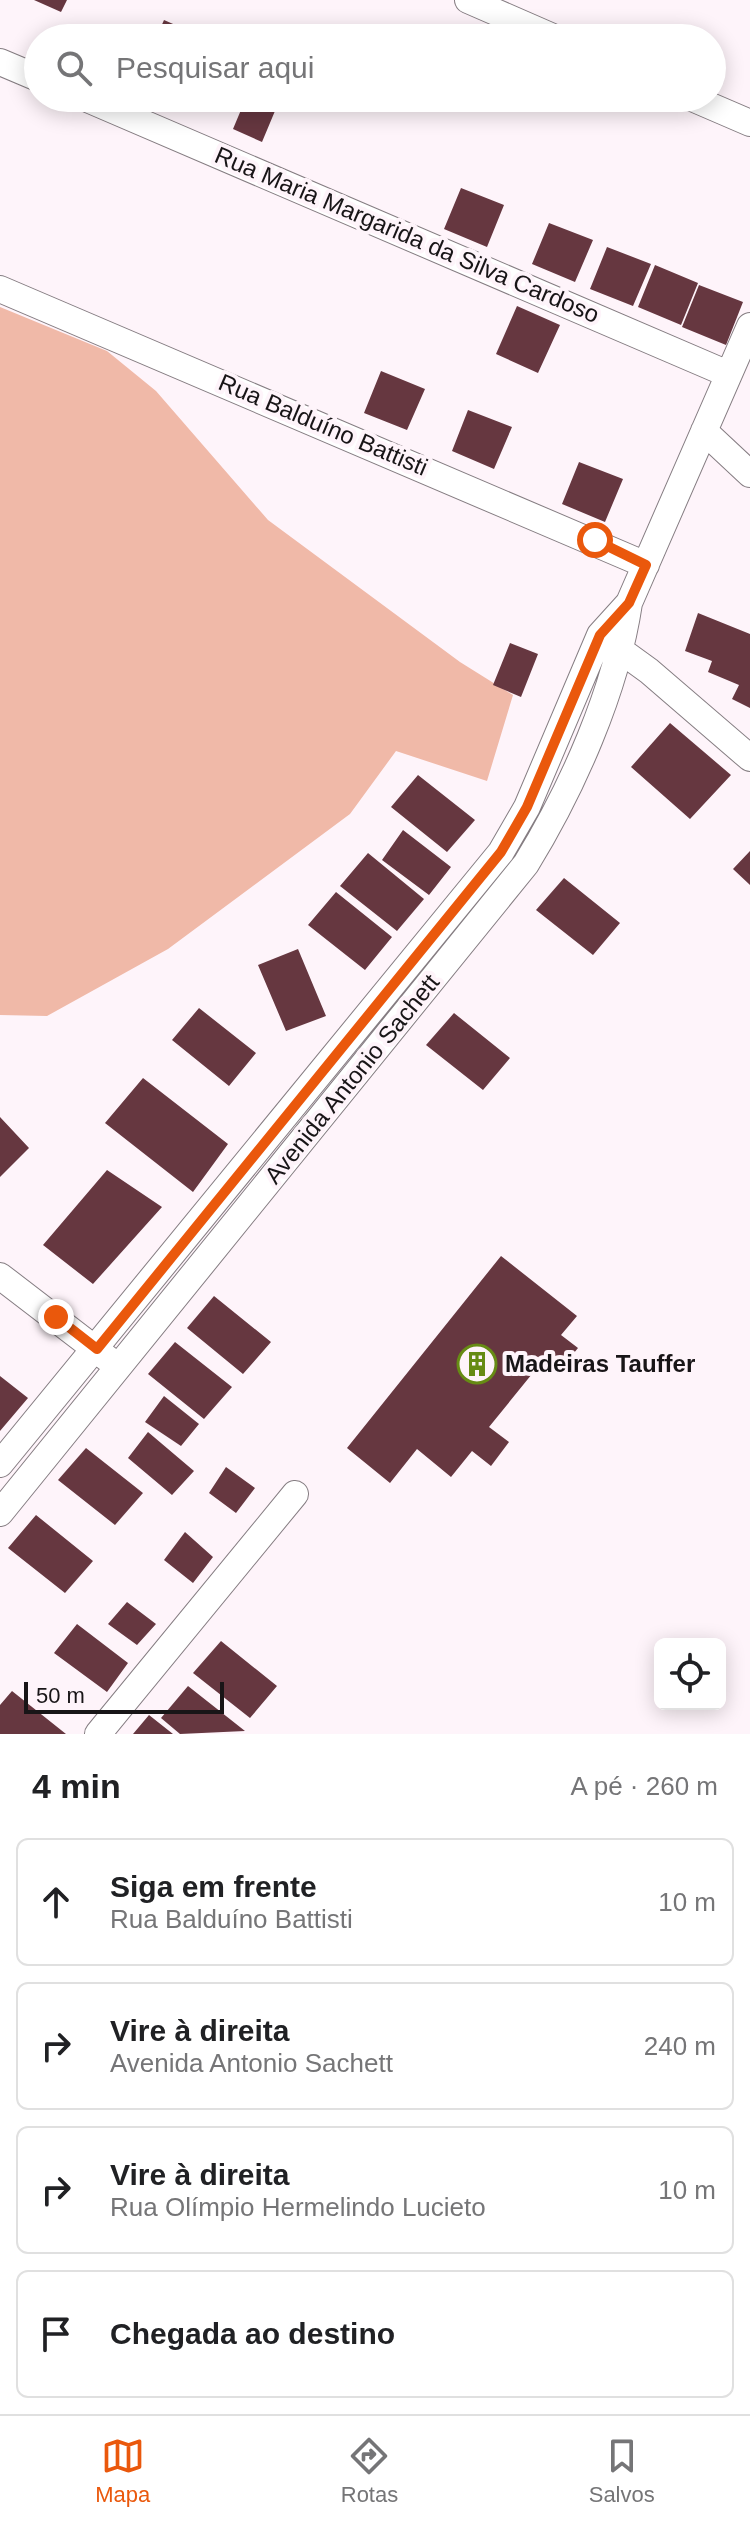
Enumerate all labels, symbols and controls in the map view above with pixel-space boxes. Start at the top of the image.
search box [24,24,726,112]
icon: search [52,46,96,90]
text: Pesquisar aqui [116,51,314,84]
street label: Rua Maria Margarida da Silva Cardoso [211,141,603,328]
street label: Rua Balduíno Battisti [215,368,432,481]
route start [577,522,613,558]
street label: Avenida Antonio Sachett [259,968,444,1189]
route end [38,1299,74,1335]
building icon: Madeiras Tauffer [456,1343,498,1385]
place label: Madeiras Tauffer [505,1350,695,1377]
map controls [654,1638,726,1710]
button: locate [654,1638,726,1710]
scale bar [24,1678,224,1714]
text: 50 m [36,1683,85,1708]
text: 4 min [32,1767,121,1805]
text: A pé · 260 m [571,1771,718,1801]
text: Siga em frente [110,1870,317,1903]
icon: ahead [34,1880,78,1924]
text: 10 m [658,1887,716,1917]
text: Rua Balduíno Battisti [110,1904,353,1934]
text: Vire à direita [110,2014,290,2047]
icon: right [34,2024,78,2068]
text: 240 m [644,2031,716,2061]
text: Avenida Antonio Sachett [110,2048,393,2078]
text: Vire à direita [110,2158,290,2191]
icon: right [34,2168,78,2212]
text: 10 m [658,2175,716,2205]
text: Rua Olímpio Hermelindo Lucieto [110,2192,486,2222]
icon: arrive [34,2312,78,2356]
text: Chegada ao destino [110,2317,395,2350]
tab: Mapa [95,2434,150,2508]
tab: Rotas [341,2434,398,2508]
tab: Salvos [589,2434,655,2508]

